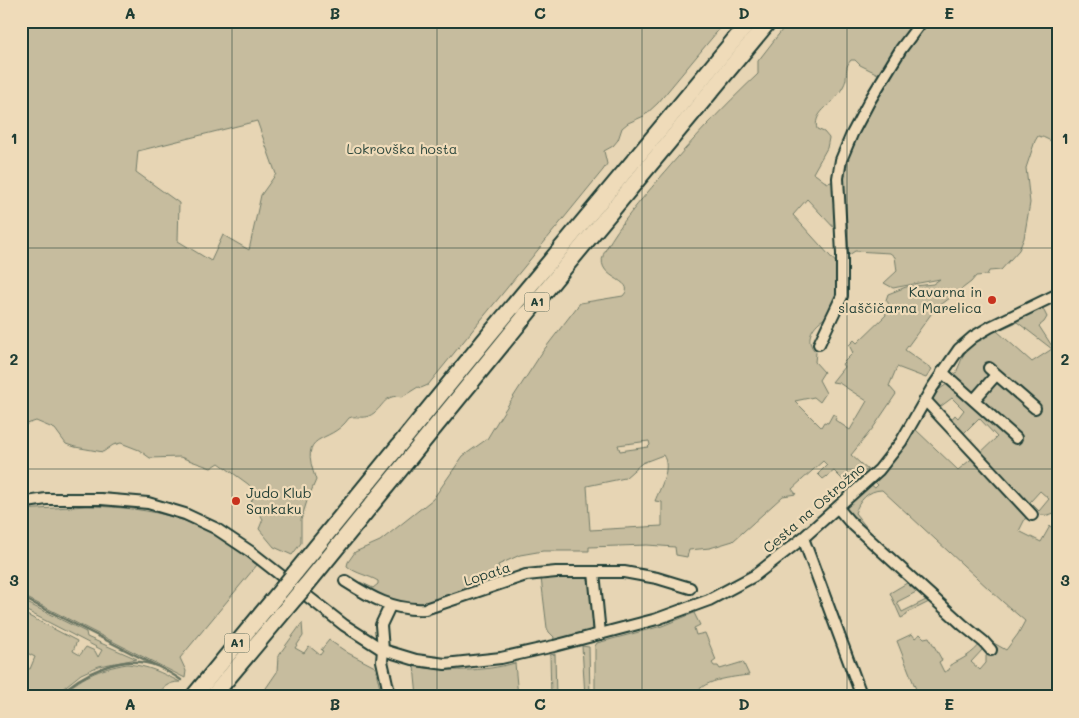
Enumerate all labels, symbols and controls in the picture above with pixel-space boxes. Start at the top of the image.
text: A [124,2,136,23]
text: B [330,2,340,23]
text: C [534,2,546,23]
text: D [738,2,750,23]
text: E [944,2,954,23]
text: 1 [10,127,18,148]
text: 1 [1061,127,1069,148]
park label: Lokrovška hosta [346,139,458,158]
place label: Kavarna in slaščičarna Marelica [838,282,982,317]
road number: A1 [524,292,550,312]
marker: Kavarna in slaščičarna Marelica [986,294,998,306]
text: 2 [10,348,19,369]
text: 2 [1061,348,1070,369]
street label: Cesta na Ostrožno [759,458,869,557]
place label: Judo Klub Sankaku [246,483,312,518]
marker: Judo Klub Sankaku [230,495,242,507]
street label: Lopata [461,557,513,590]
text: 3 [9,569,19,590]
text: 3 [1060,569,1070,590]
road number: A1 [224,634,250,652]
text: A [124,693,136,714]
text: B [330,693,340,714]
text: C [534,693,546,714]
text: D [738,693,750,714]
text: E [944,693,954,714]

